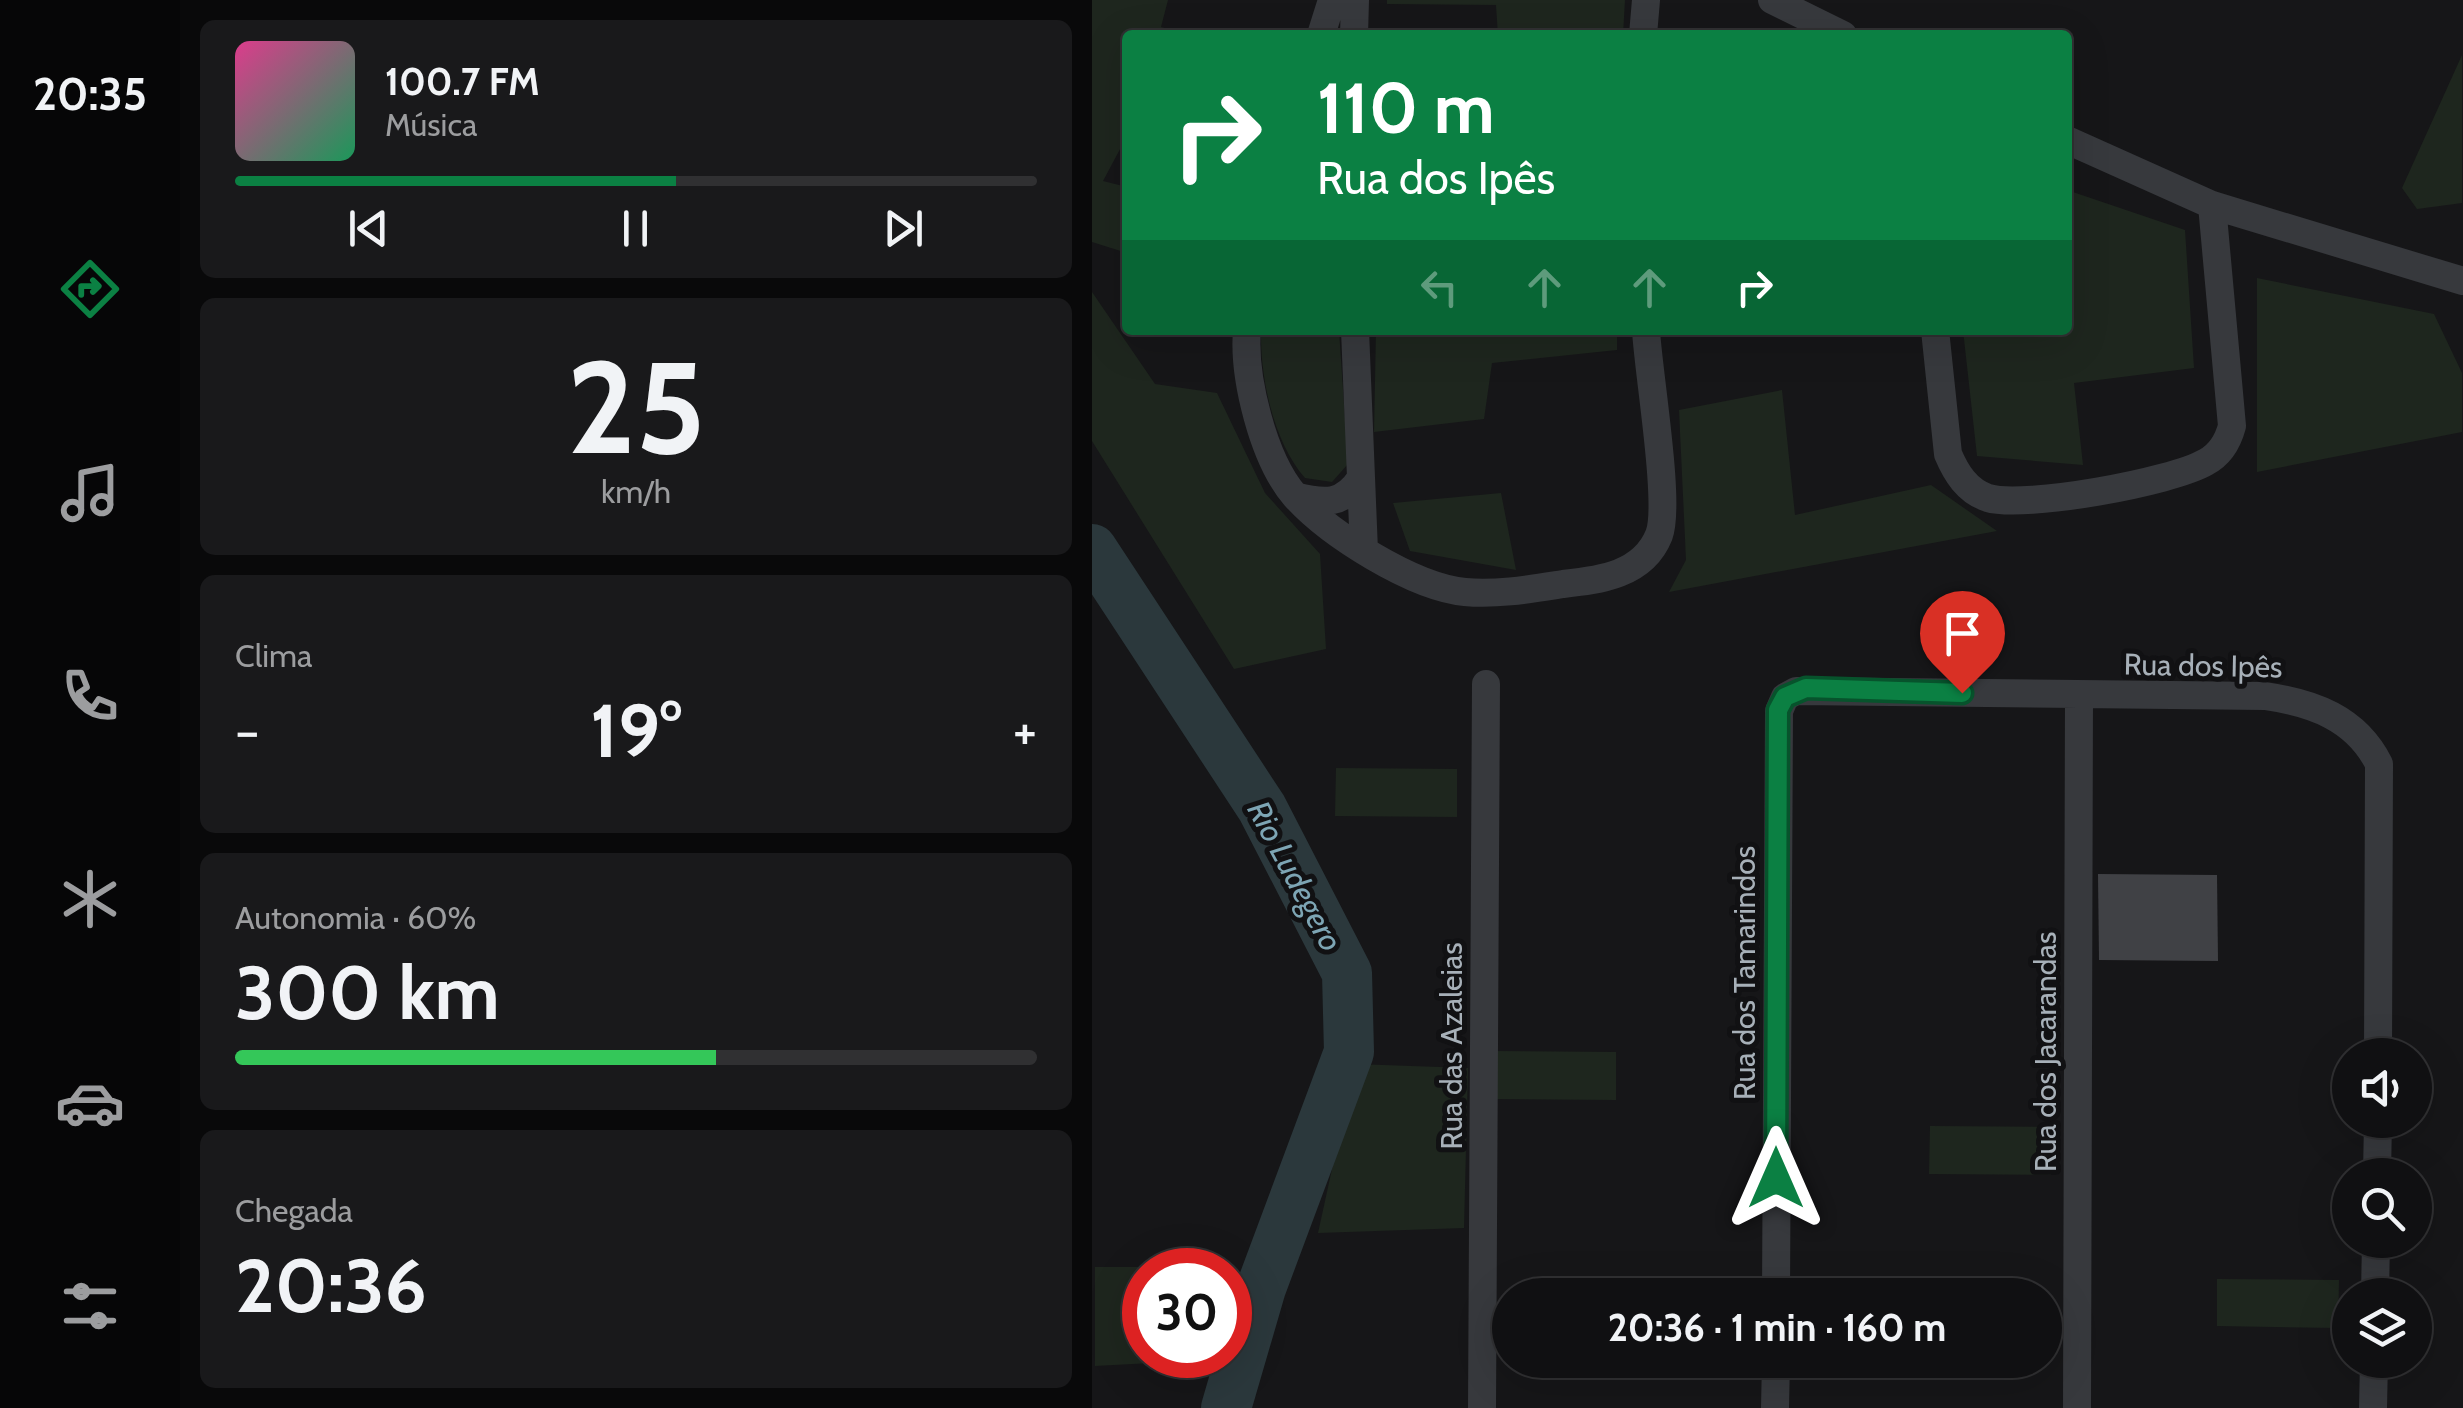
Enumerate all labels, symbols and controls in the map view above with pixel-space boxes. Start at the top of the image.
text: 100.7 FM [385,58,540,105]
text: 110 m [1317,65,1495,151]
text: 20:35 [33,67,147,121]
icon: right [1152,70,1282,200]
text: Música [385,105,477,144]
text: Rua dos Ipês [1317,151,1555,205]
icon: previous [341,201,396,256]
icon: pause [608,201,663,256]
icon: next [876,201,931,256]
icon: directions [55,254,125,324]
icon: left [1412,260,1467,315]
icon: ahead [1517,260,1572,315]
icon: ahead [1622,260,1677,315]
icon: right [1727,260,1782,315]
text: 25 [567,328,705,486]
icon: music [55,458,125,528]
text: km/h [601,472,671,511]
pin [1920,591,2005,694]
icon: arrive [1935,606,1990,661]
text: Clima [235,636,312,675]
street label: Rua dos Ipês [2123,646,2283,685]
icon: phone [55,661,125,731]
text: 19° [590,685,682,776]
text: − [235,697,259,764]
text: + [1013,697,1037,764]
water label: Rio Ludegero [1240,794,1351,958]
street label: Rua dos Tamarindos [1726,846,1763,1100]
icon: climate [55,864,125,934]
text: Autonomia · 60% [235,898,476,937]
street label: Rua dos Jacarandas [2027,932,2064,1172]
street label: Rua das Azaleias [1433,942,1470,1150]
text: 300 km [235,947,500,1038]
map controls [2332,1038,2432,1378]
button: sound [2332,1038,2432,1138]
icon: car [55,1068,125,1138]
position arrow [1724,1126,1828,1230]
button: search [2332,1158,2432,1258]
text: Chegada [235,1191,353,1230]
text: 20:36 [235,1240,427,1331]
speed limit sign: 30 [1122,1248,1252,1378]
icon: filters [55,1271,125,1341]
button: layers [2332,1278,2432,1378]
text: 20:36 · 1 min · 160 m [1608,1304,1946,1351]

